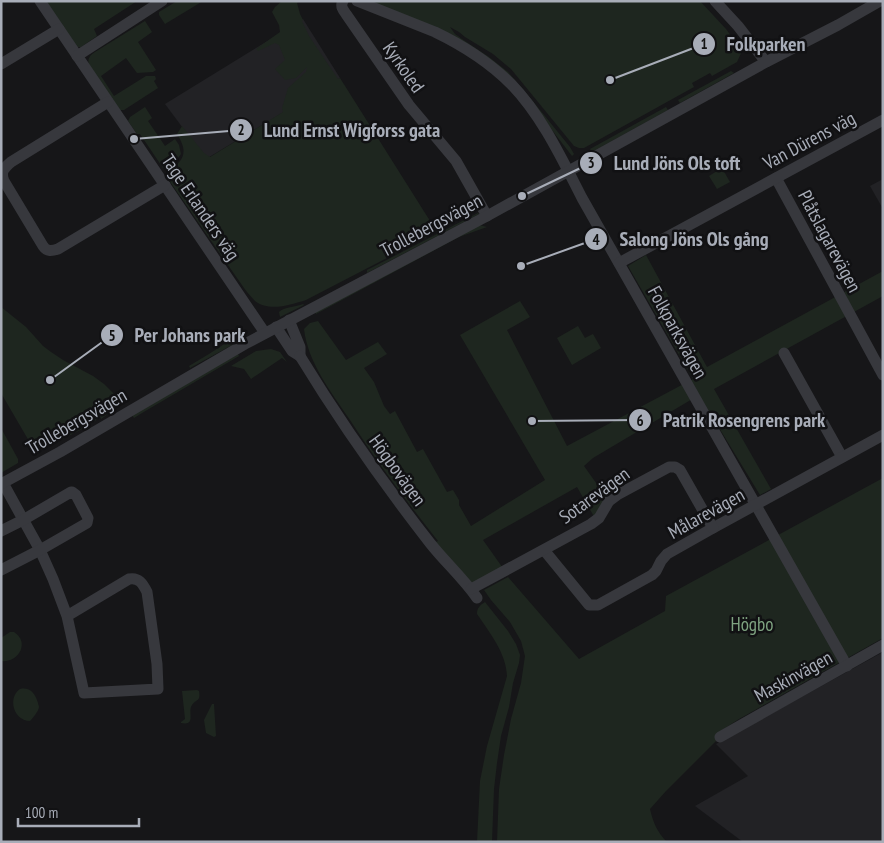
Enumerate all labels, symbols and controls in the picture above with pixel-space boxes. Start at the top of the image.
callout: Folkparken [691,27,816,62]
text: Folkparken [726,31,806,57]
text: 1 [700,34,708,53]
street label: Kyrkoled [378,37,430,97]
street label: Van Dürens väg [758,106,859,175]
callout: Lund Ernst Wigforss gata [228,112,450,147]
text: Lund Ernst Wigforss gata [264,117,440,143]
text: 2 [237,120,245,139]
callout: Lund Jöns Ols toft [578,146,750,181]
street label: Tage Erlanders väg [157,149,245,265]
text: Lund Jöns Ols toft [614,150,740,176]
text: 3 [587,153,595,172]
street label: Plåtslagarevägen [793,186,867,296]
street label: Trollebergsvägen [376,188,486,262]
callout: Salong Jöns Ols gång [584,222,778,257]
text: Salong Jöns Ols gång [619,226,769,252]
text: 4 [592,230,600,249]
street label: Folkparksvägen [643,282,713,382]
callout: Per Johans park [99,318,255,353]
text: Per Johans park [135,322,246,348]
text: 5 [108,326,116,345]
street label: Trollebergsvägen [21,383,131,459]
callout: Patrik Rosengrens park [627,403,836,438]
text: Patrik Rosengrens park [663,407,826,433]
text: 6 [636,411,644,430]
street label: Högbovägen [364,430,432,510]
street label: Sotarevägen [554,461,634,529]
street label: Målarevägen [664,482,748,544]
park label: Högbo [730,612,774,636]
street label: Maskinvägen [750,645,836,707]
scale bar [18,796,139,828]
text: 100 m [25,803,58,822]

